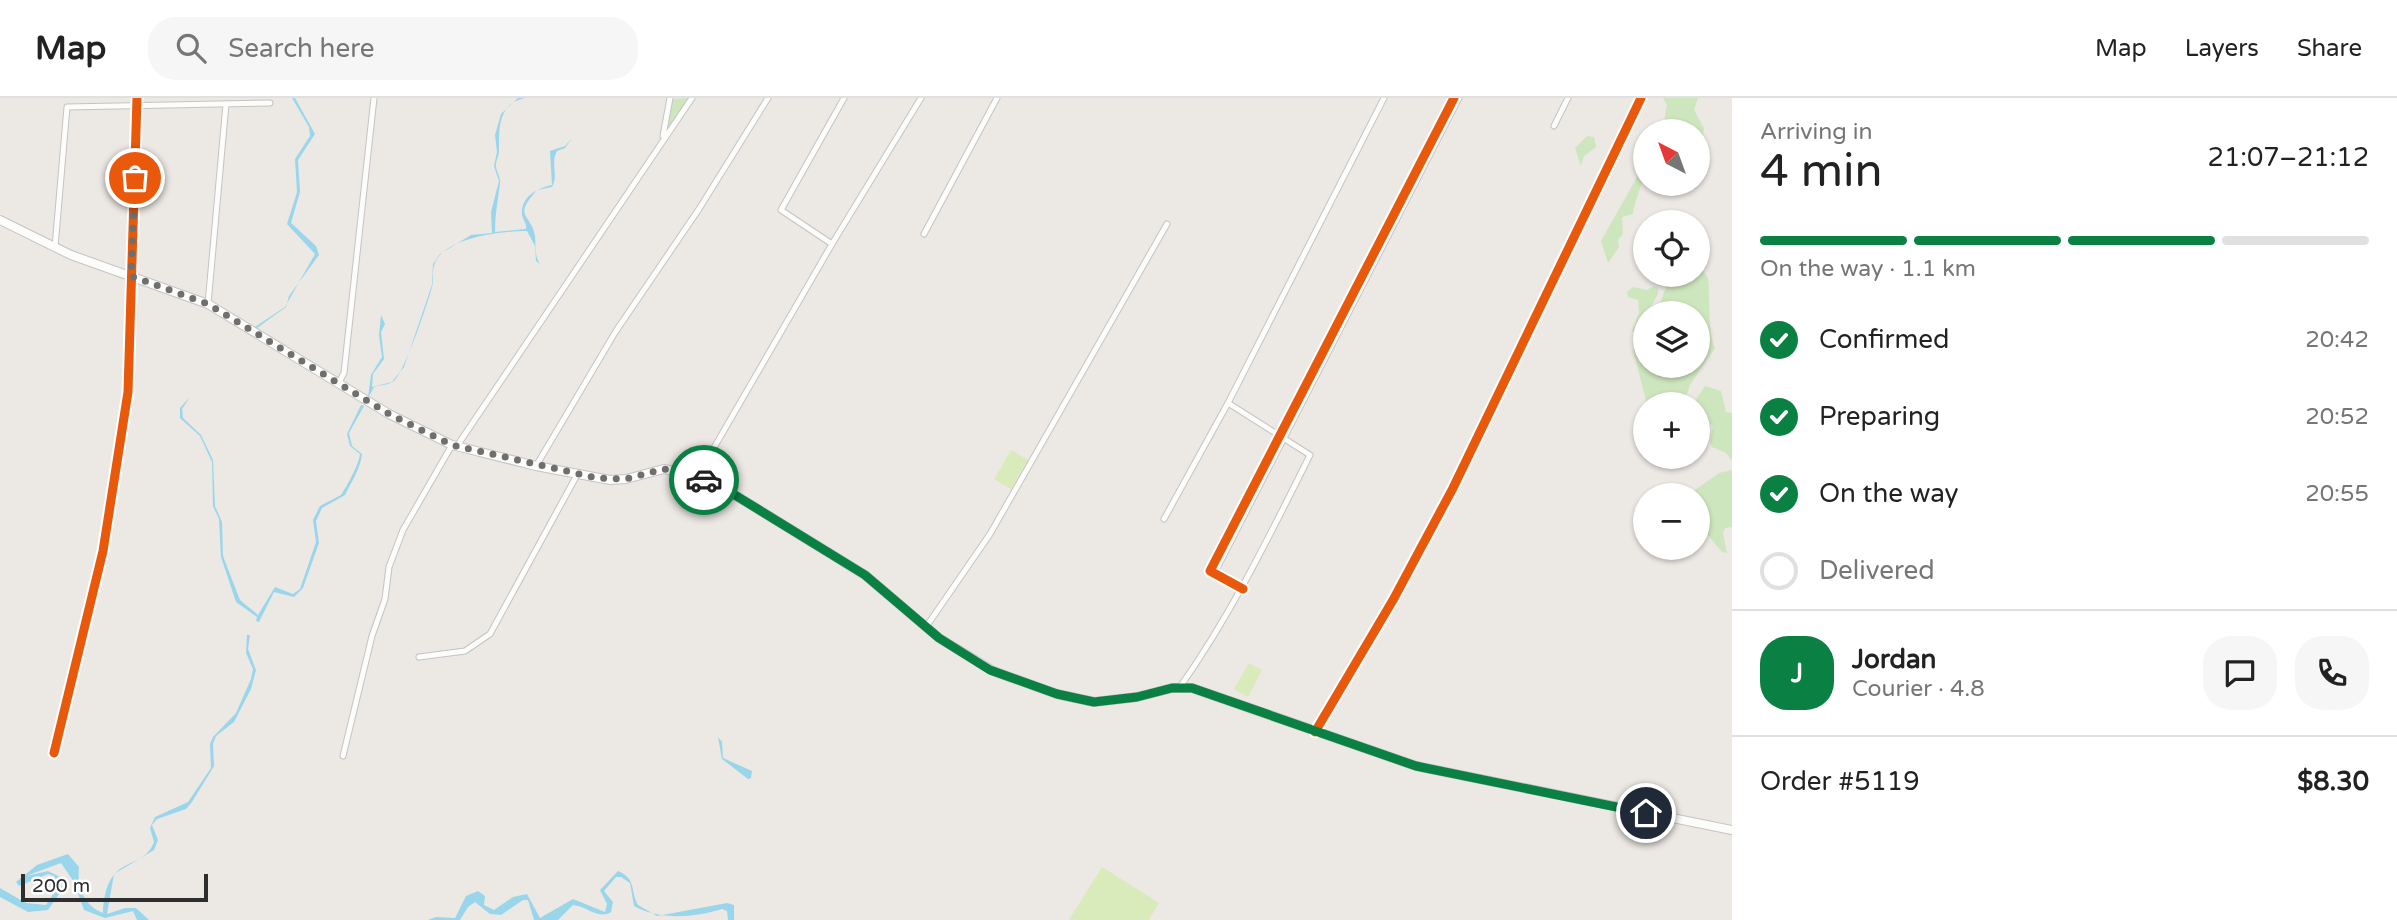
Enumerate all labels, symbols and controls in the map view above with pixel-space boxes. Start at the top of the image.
search box [148,17,638,80]
text: Map [35,29,106,68]
icon: search [172,29,210,67]
text: Search here [228,33,374,64]
text: Map [2095,34,2147,63]
text: Layers [2185,34,2259,63]
text: Share [2297,34,2362,63]
text: Arriving in [1760,118,1873,146]
north arrow [1633,119,1710,196]
map controls [1633,119,1710,560]
text: 21:07–21:12 [2208,142,2369,173]
text: 4 min [1760,144,1883,199]
pin [105,148,165,208]
icon: bag [116,159,154,197]
button: locate [1633,210,1710,287]
text: On the way · 1.1 km [1760,255,1976,283]
button: layers [1633,301,1710,378]
icon: check [1760,321,1798,359]
text: Confirmed [1819,324,1949,355]
text: 20:42 [2305,326,2369,354]
button: + [1633,392,1710,469]
icon: check [1760,398,1798,436]
text: Preparing [1819,401,1940,432]
text: 20:52 [2305,403,2369,431]
courier [669,445,739,515]
icon: car [685,461,723,499]
icon: check [1760,475,1798,513]
text: On the way [1819,478,1959,509]
text: 20:55 [2305,480,2369,508]
button: − [1633,483,1710,560]
text: Delivered [1819,555,1935,586]
button: chat [2203,636,2277,710]
button: phone [2295,636,2369,710]
text: Jordan [1852,644,1936,675]
text: J [1791,658,1803,689]
text: Courier · 4.8 [1852,675,1985,703]
text: Order #5119 [1760,766,1920,797]
text: $8.30 [2297,766,2369,797]
pin [1616,783,1676,843]
icon: home [1627,794,1665,832]
scale bar [21,871,208,903]
text: 200 m [32,875,90,897]

